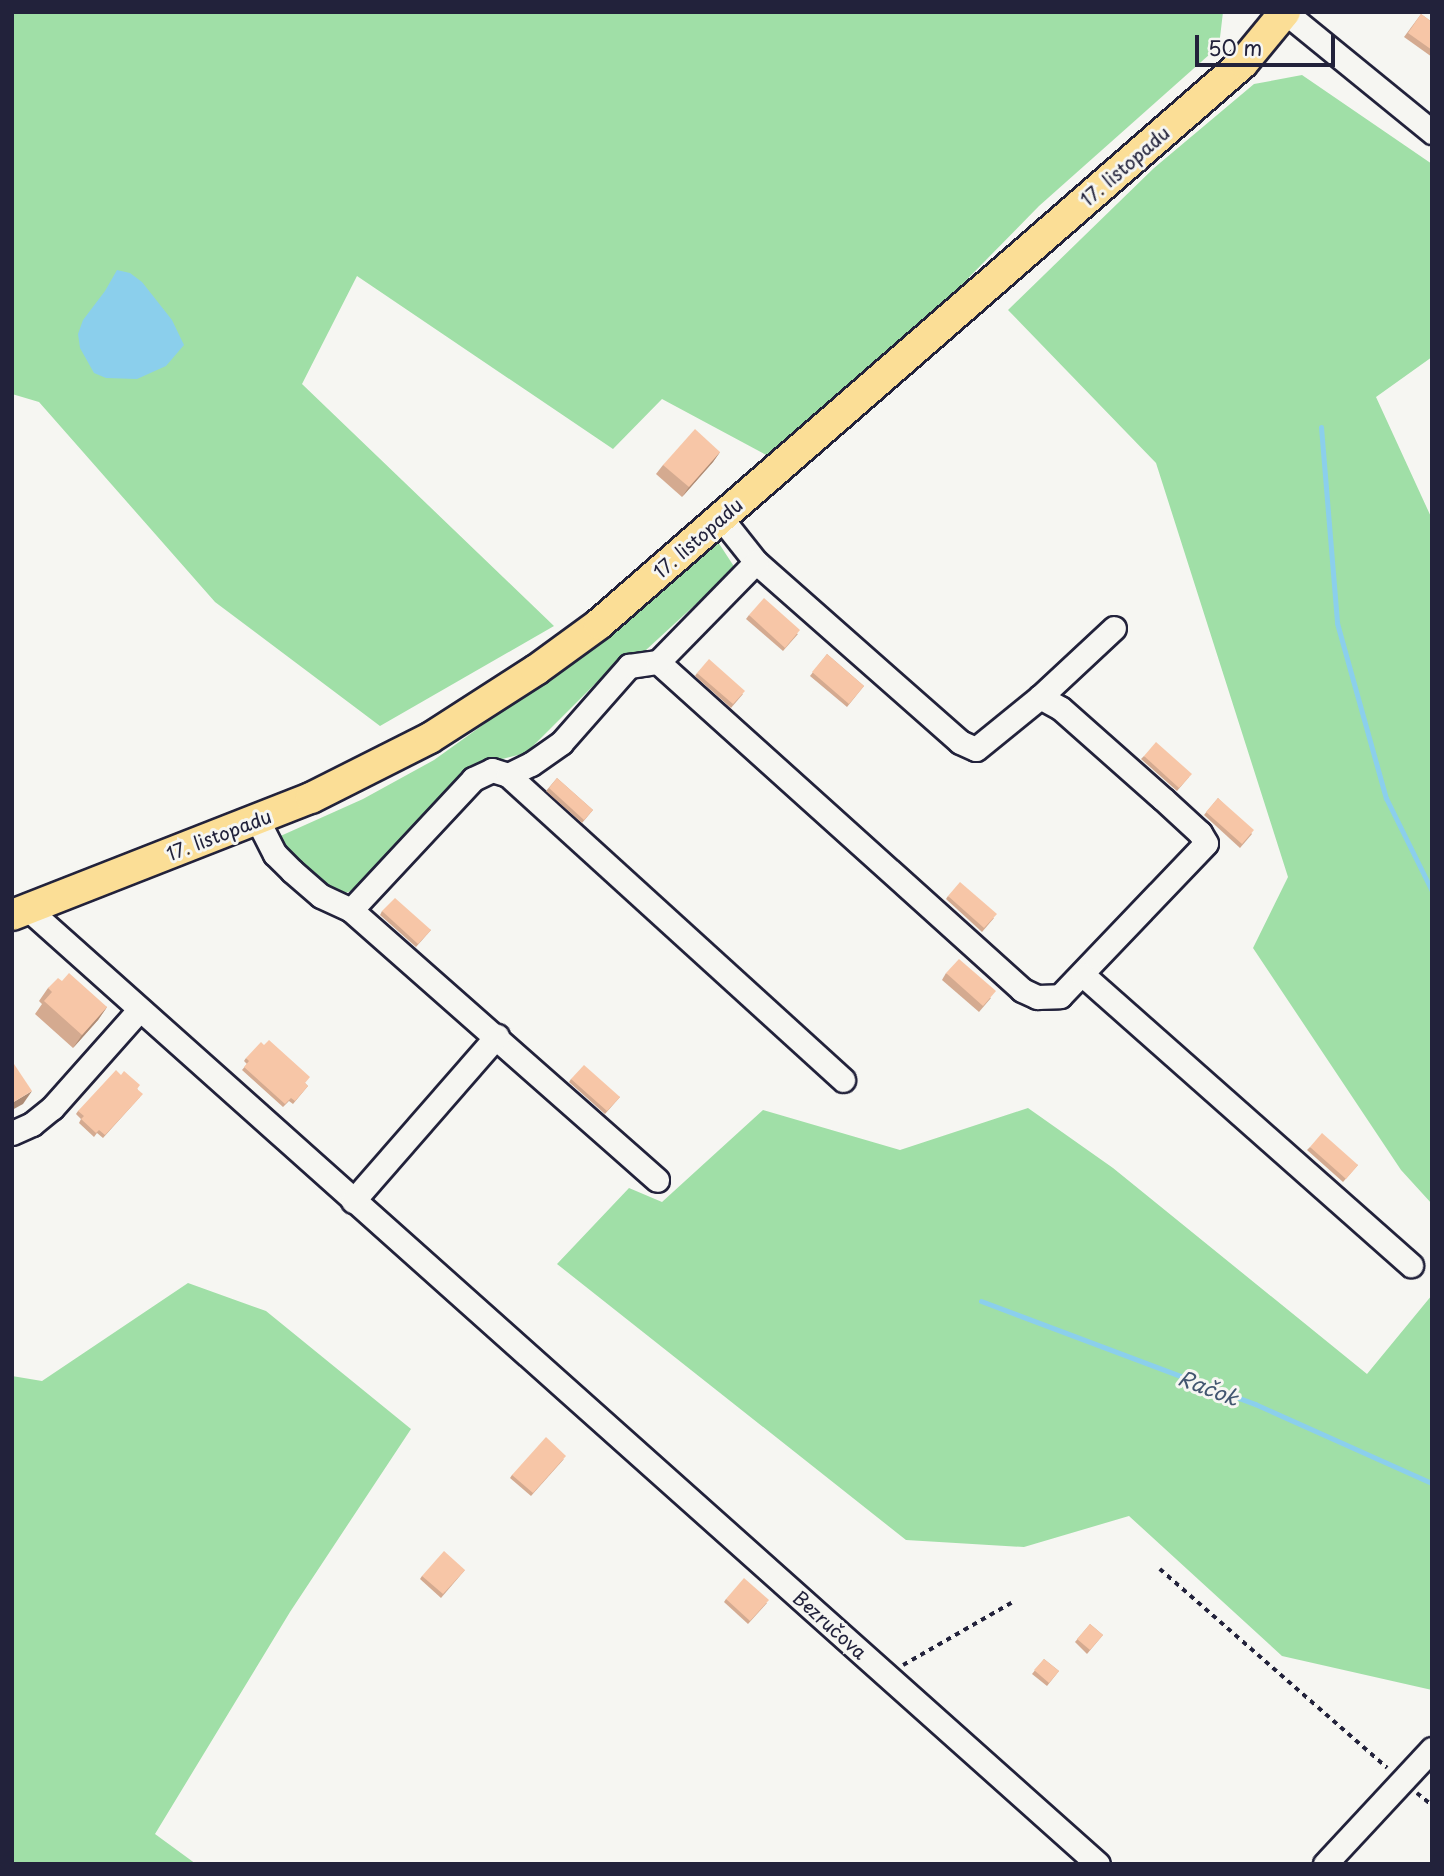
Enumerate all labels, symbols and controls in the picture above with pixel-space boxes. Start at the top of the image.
scale bar [1199,21,1339,65]
text: 50 m [1208,31,1262,63]
street label: 17. listopadu [1075,121,1175,211]
street label: 17. listopadu [648,493,748,583]
street label: 17. listopadu [163,804,275,866]
water label: Račok [1175,1364,1243,1410]
street label: Bezručova [788,1586,872,1664]

